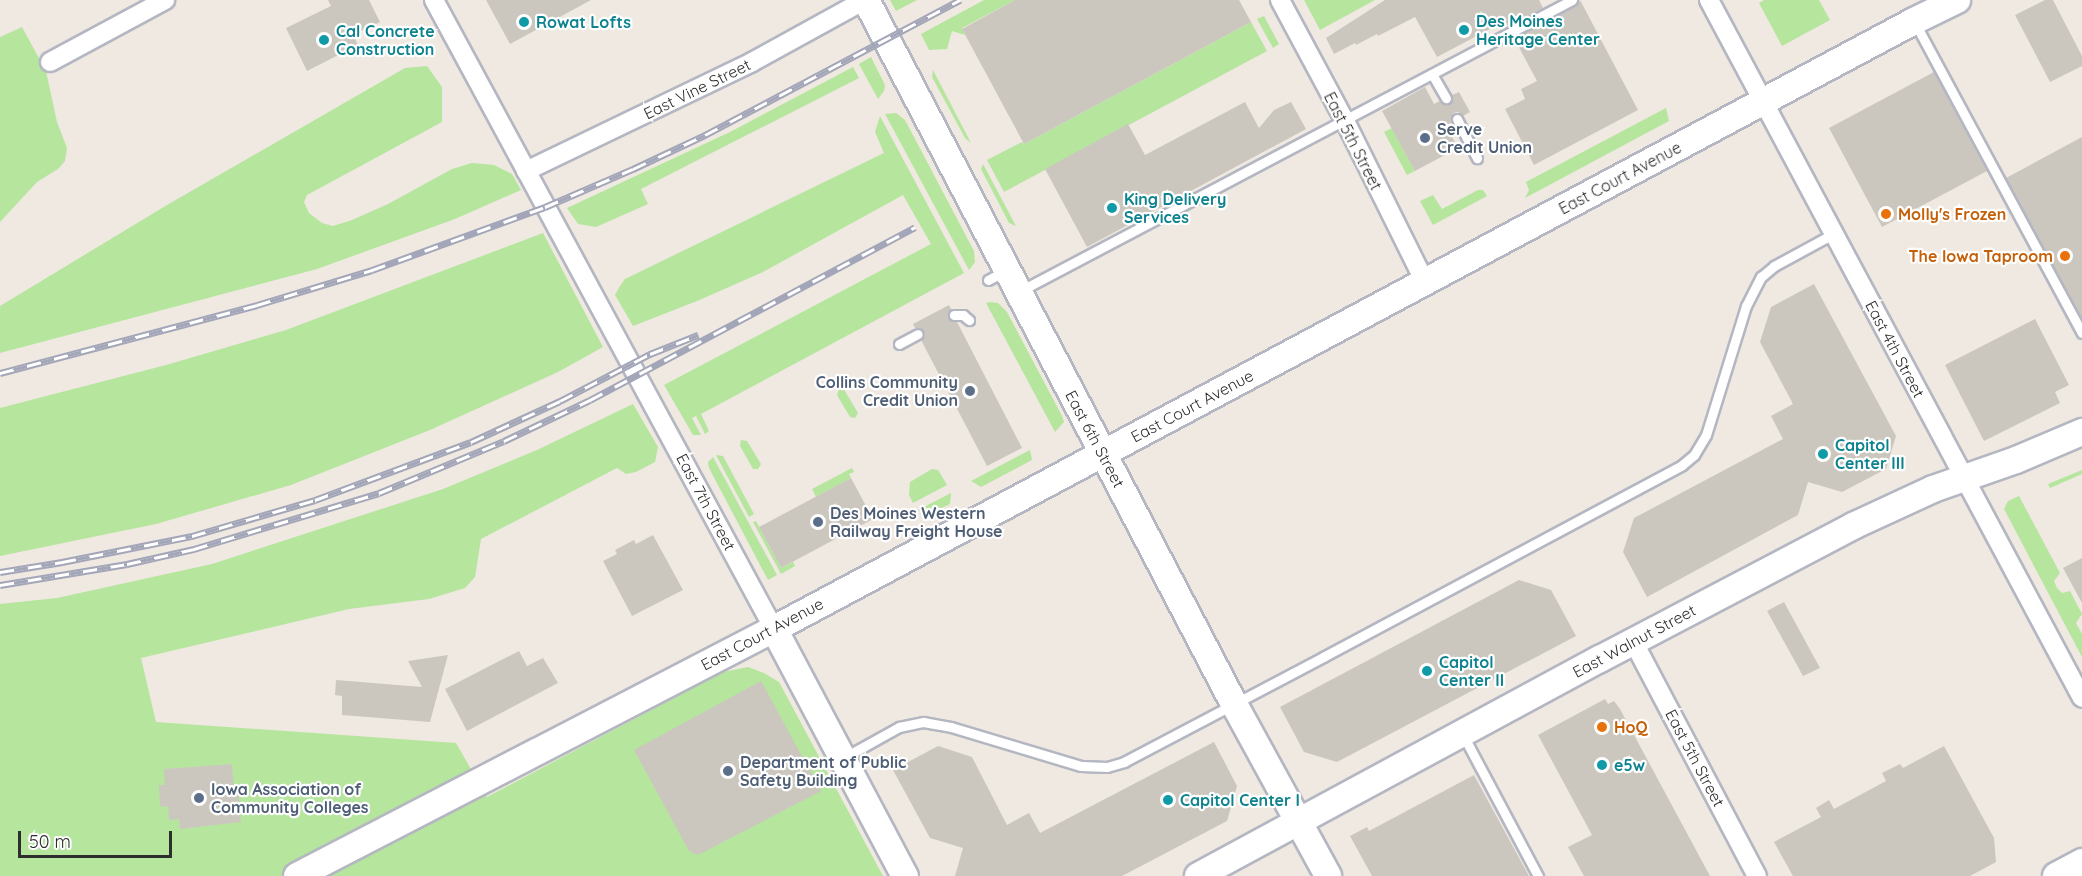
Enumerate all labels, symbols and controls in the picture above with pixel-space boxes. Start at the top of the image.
place label: Des Moines Heritage Center [1476,11,1600,49]
place label: Rowat Lofts [536,12,631,32]
marker: Rowat Lofts [517,15,531,29]
place label: Cal Concrete Construction [336,21,435,59]
marker: Des Moines Heritage Center [1457,23,1471,37]
marker: Cal Concrete Construction [317,33,331,47]
street label: East Vine Street [640,55,754,123]
street label: East 5th Street [1320,89,1386,193]
place label: Serve Credit Union [1437,119,1532,157]
marker: Serve Credit Union [1418,131,1432,145]
street label: East Court Avenue [1555,138,1685,218]
place label: King Delivery Services [1124,189,1226,227]
marker: King Delivery Services [1105,201,1119,215]
place label: Molly's Frozen [1898,204,2006,224]
marker: Molly's Frozen [1879,207,1893,221]
place label: The Iowa Taproom [1909,246,2053,266]
marker: The Iowa Taproom [2058,249,2072,263]
street label: East 4th Street [1861,297,1929,401]
street label: East Court Avenue [1127,366,1257,446]
place label: Collins Community Credit Union [816,372,958,410]
marker: Collins Community Credit Union [963,384,977,398]
street label: East 6th Street [1061,387,1129,491]
place label: Capitol Center III [1835,435,1905,473]
marker: Capitol Center III [1816,447,1830,461]
street label: East 7th Street [672,450,740,554]
place label: Des Moines Western Railway Freight House [830,503,1003,541]
marker: Des Moines Western Railway Freight House [811,515,825,529]
street label: East Court Avenue [697,594,827,674]
street label: East Walnut Street [1569,600,1699,682]
place label: Capitol Center II [1439,652,1504,690]
marker: Capitol Center II [1420,664,1434,678]
street label: East 5th Street [1661,706,1729,810]
place label: HoQ [1614,717,1648,737]
marker: HoQ [1595,720,1609,734]
place label: Department of Public Safety Building [740,752,906,790]
place label: e5w [1614,755,1645,775]
marker: e5w [1595,758,1609,772]
marker: Department of Public Safety Building [721,764,735,778]
place label: Iowa Association of Community Colleges [211,779,369,817]
place label: Capitol Center I [1180,790,1300,810]
marker: Iowa Association of Community Colleges [192,791,206,805]
marker: Capitol Center I [1161,793,1175,807]
scale bar [21,819,176,857]
text: 50 m [29,830,71,853]

